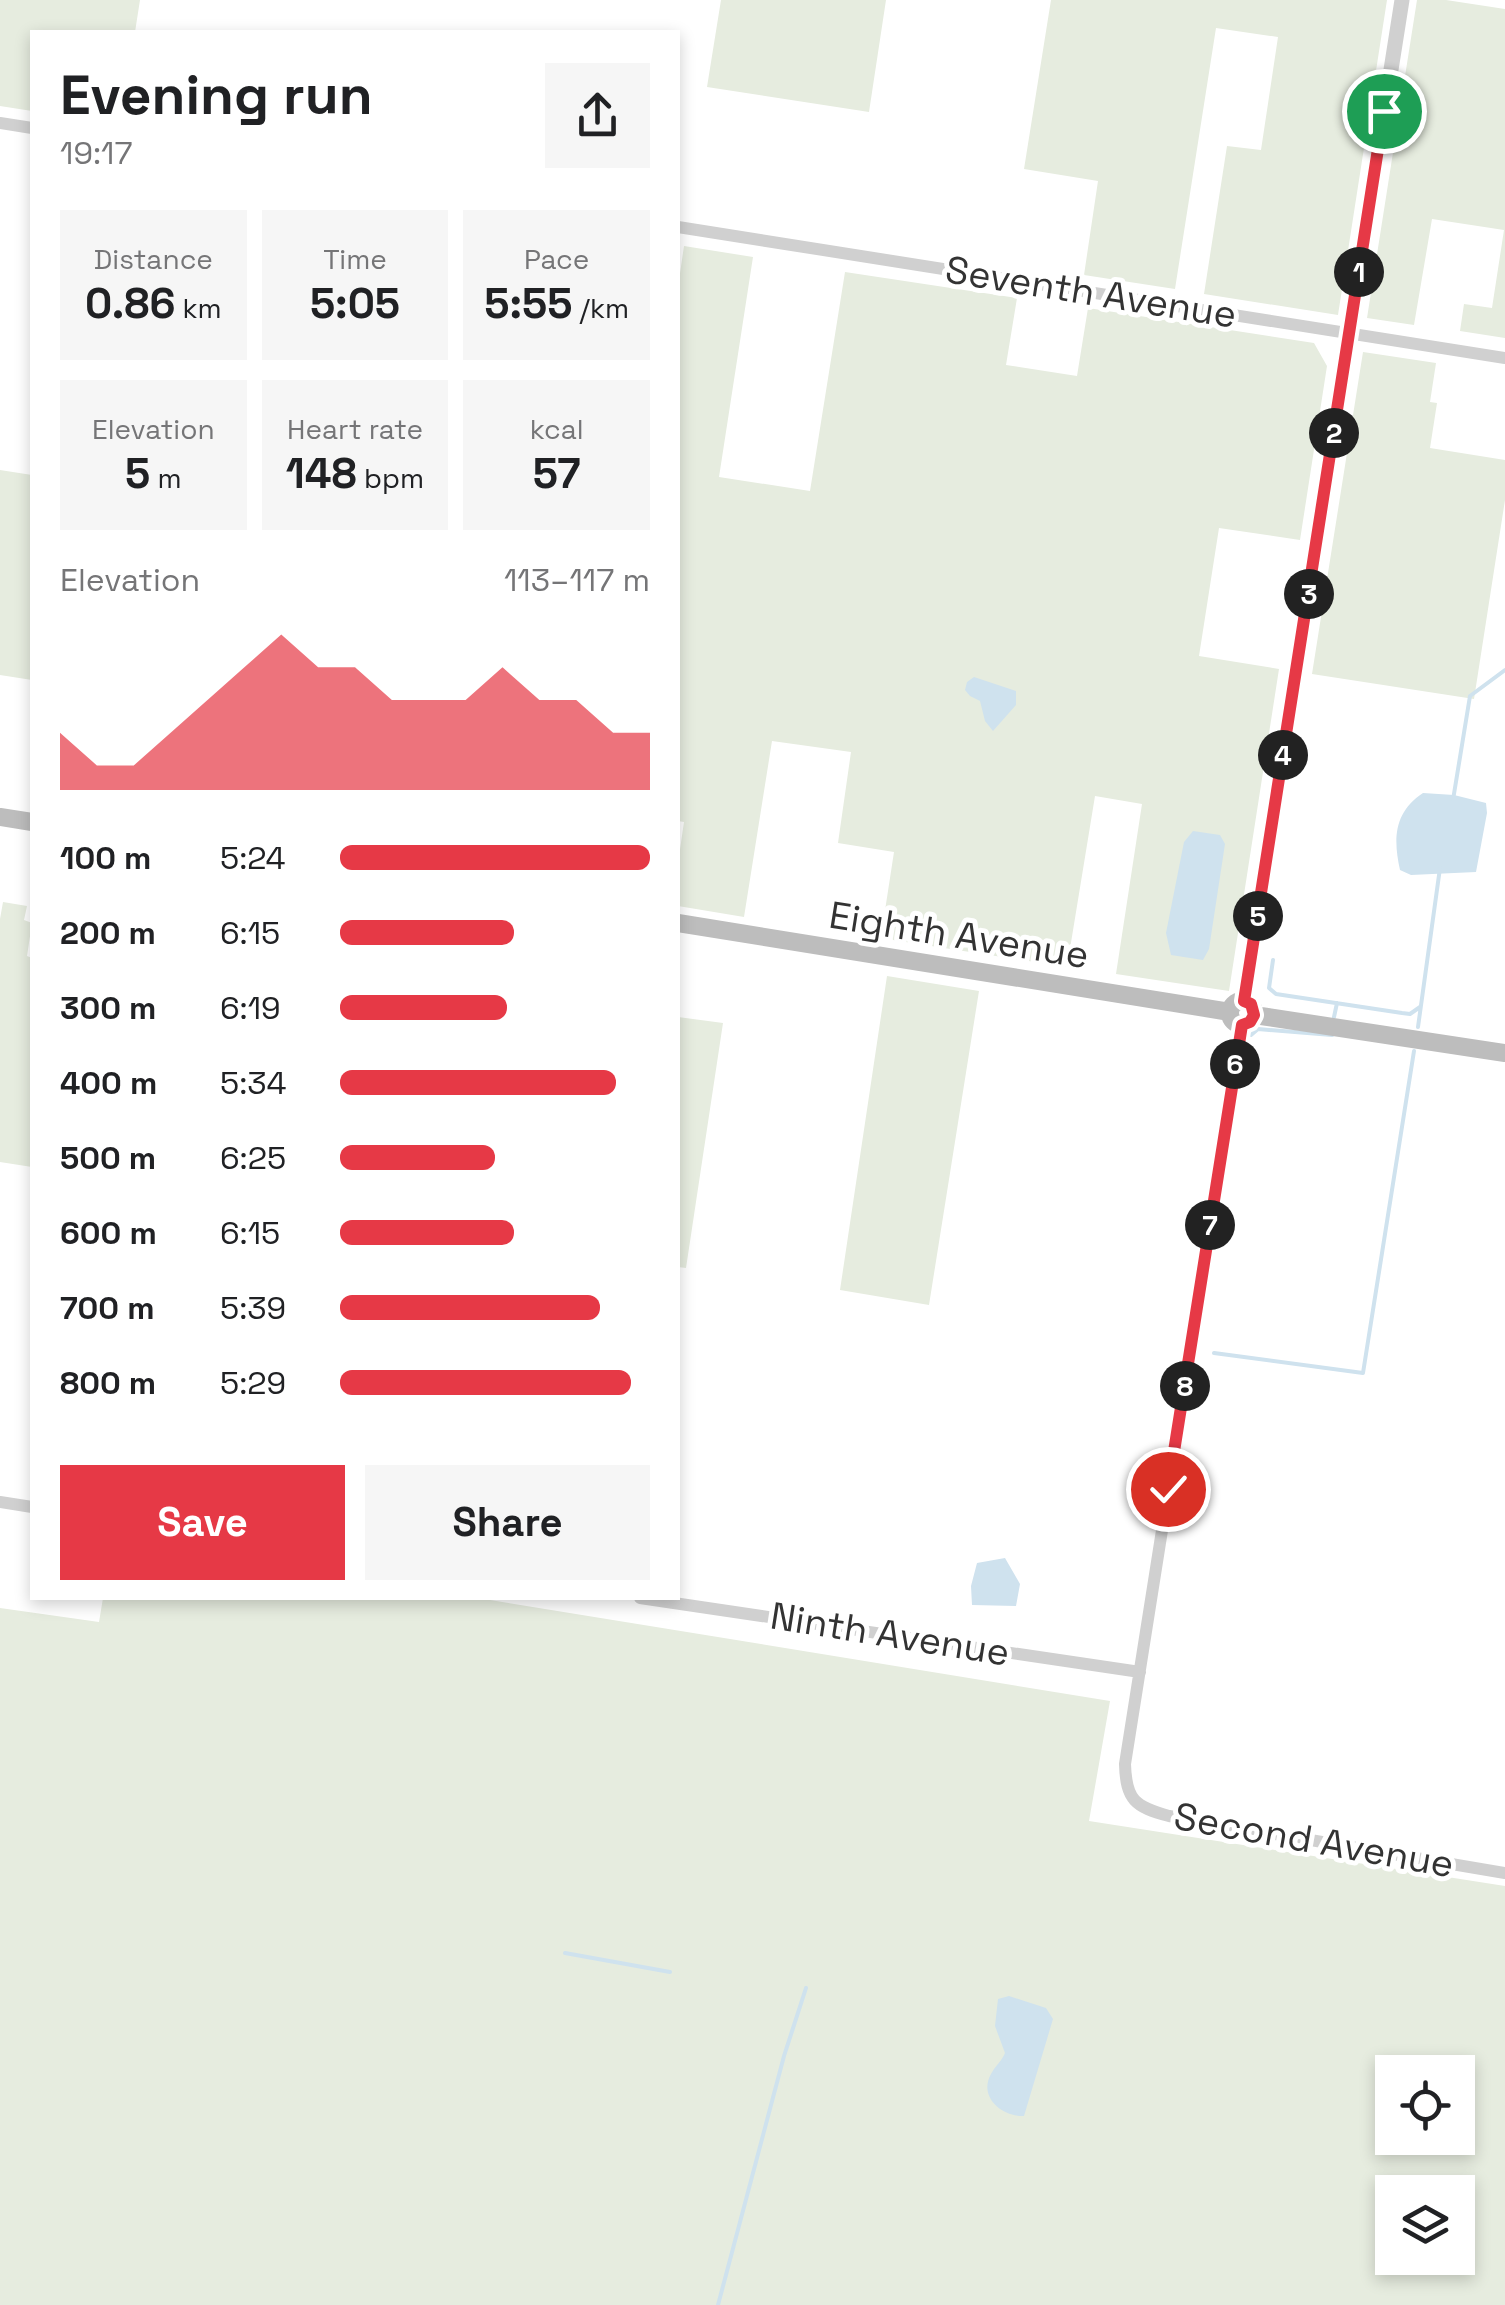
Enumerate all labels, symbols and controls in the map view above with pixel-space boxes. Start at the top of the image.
text: Evening run [60,60,373,130]
button: share [545,63,650,168]
pin [1342,69,1427,154]
icon: arrive [1357,84,1412,139]
text: 19:17 [60,133,132,173]
text: Distance [94,241,213,277]
text: Time [323,241,387,277]
text: Pace [524,241,589,277]
street label: Seventh Avenue [942,245,1240,339]
pin: 1 [1334,247,1384,297]
text: 1 [1353,254,1365,290]
text: 0.86 [85,277,175,330]
text: 5:05 [310,277,400,330]
text: 5:55 [484,277,572,330]
text: km [175,290,222,326]
text: /km [572,290,629,326]
pin: 2 [1309,408,1359,458]
text: Elevation [92,411,215,447]
text: Heart rate [287,411,423,447]
text: kcal [530,411,584,447]
text: 2 [1326,415,1342,451]
text: 5 [125,447,150,500]
text: 148 [286,447,357,500]
text: 57 [533,447,581,500]
text: m [150,460,182,496]
text: bpm [357,460,424,496]
text: Elevation [60,560,200,600]
text: 113–117 m [504,560,650,600]
pin: 3 [1284,569,1334,619]
text: 3 [1300,576,1318,612]
pin: 4 [1258,730,1308,780]
text: 4 [1274,737,1292,773]
text: 100 m [60,838,151,878]
text: 5:24 [220,838,286,878]
street label: Eighth Avenue [826,891,1092,979]
pin: 5 [1233,891,1283,941]
text: 5 [1250,898,1266,934]
text: 200 m [60,913,156,953]
text: 6:15 [220,913,280,953]
text: 300 m [60,988,156,1028]
text: 6:19 [220,988,281,1028]
pin: 6 [1210,1039,1260,1089]
text: 6 [1226,1046,1244,1082]
text: 400 m [60,1063,157,1103]
text: 5:34 [220,1063,287,1103]
text: 500 m [60,1138,156,1178]
text: 6:25 [220,1138,286,1178]
pin: 7 [1185,1200,1235,1250]
text: 7 [1202,1207,1218,1243]
text: 600 m [60,1213,157,1253]
text: 6:15 [220,1213,280,1253]
text: 700 m [60,1288,155,1328]
text: 5:39 [220,1288,286,1328]
pin: 8 [1160,1361,1210,1411]
text: 800 m [60,1363,156,1403]
text: 5:29 [220,1363,286,1403]
text: 8 [1177,1368,1193,1404]
pin [1126,1447,1211,1532]
icon: check [1141,1462,1196,1517]
button: Save [60,1465,345,1580]
button: Share [365,1465,650,1580]
street label: Ninth Avenue [767,1591,1013,1677]
street label: Second Avenue [1170,1792,1458,1888]
map controls [1375,2055,1475,2275]
button: locate [1375,2055,1475,2155]
button: layers [1375,2175,1475,2275]

